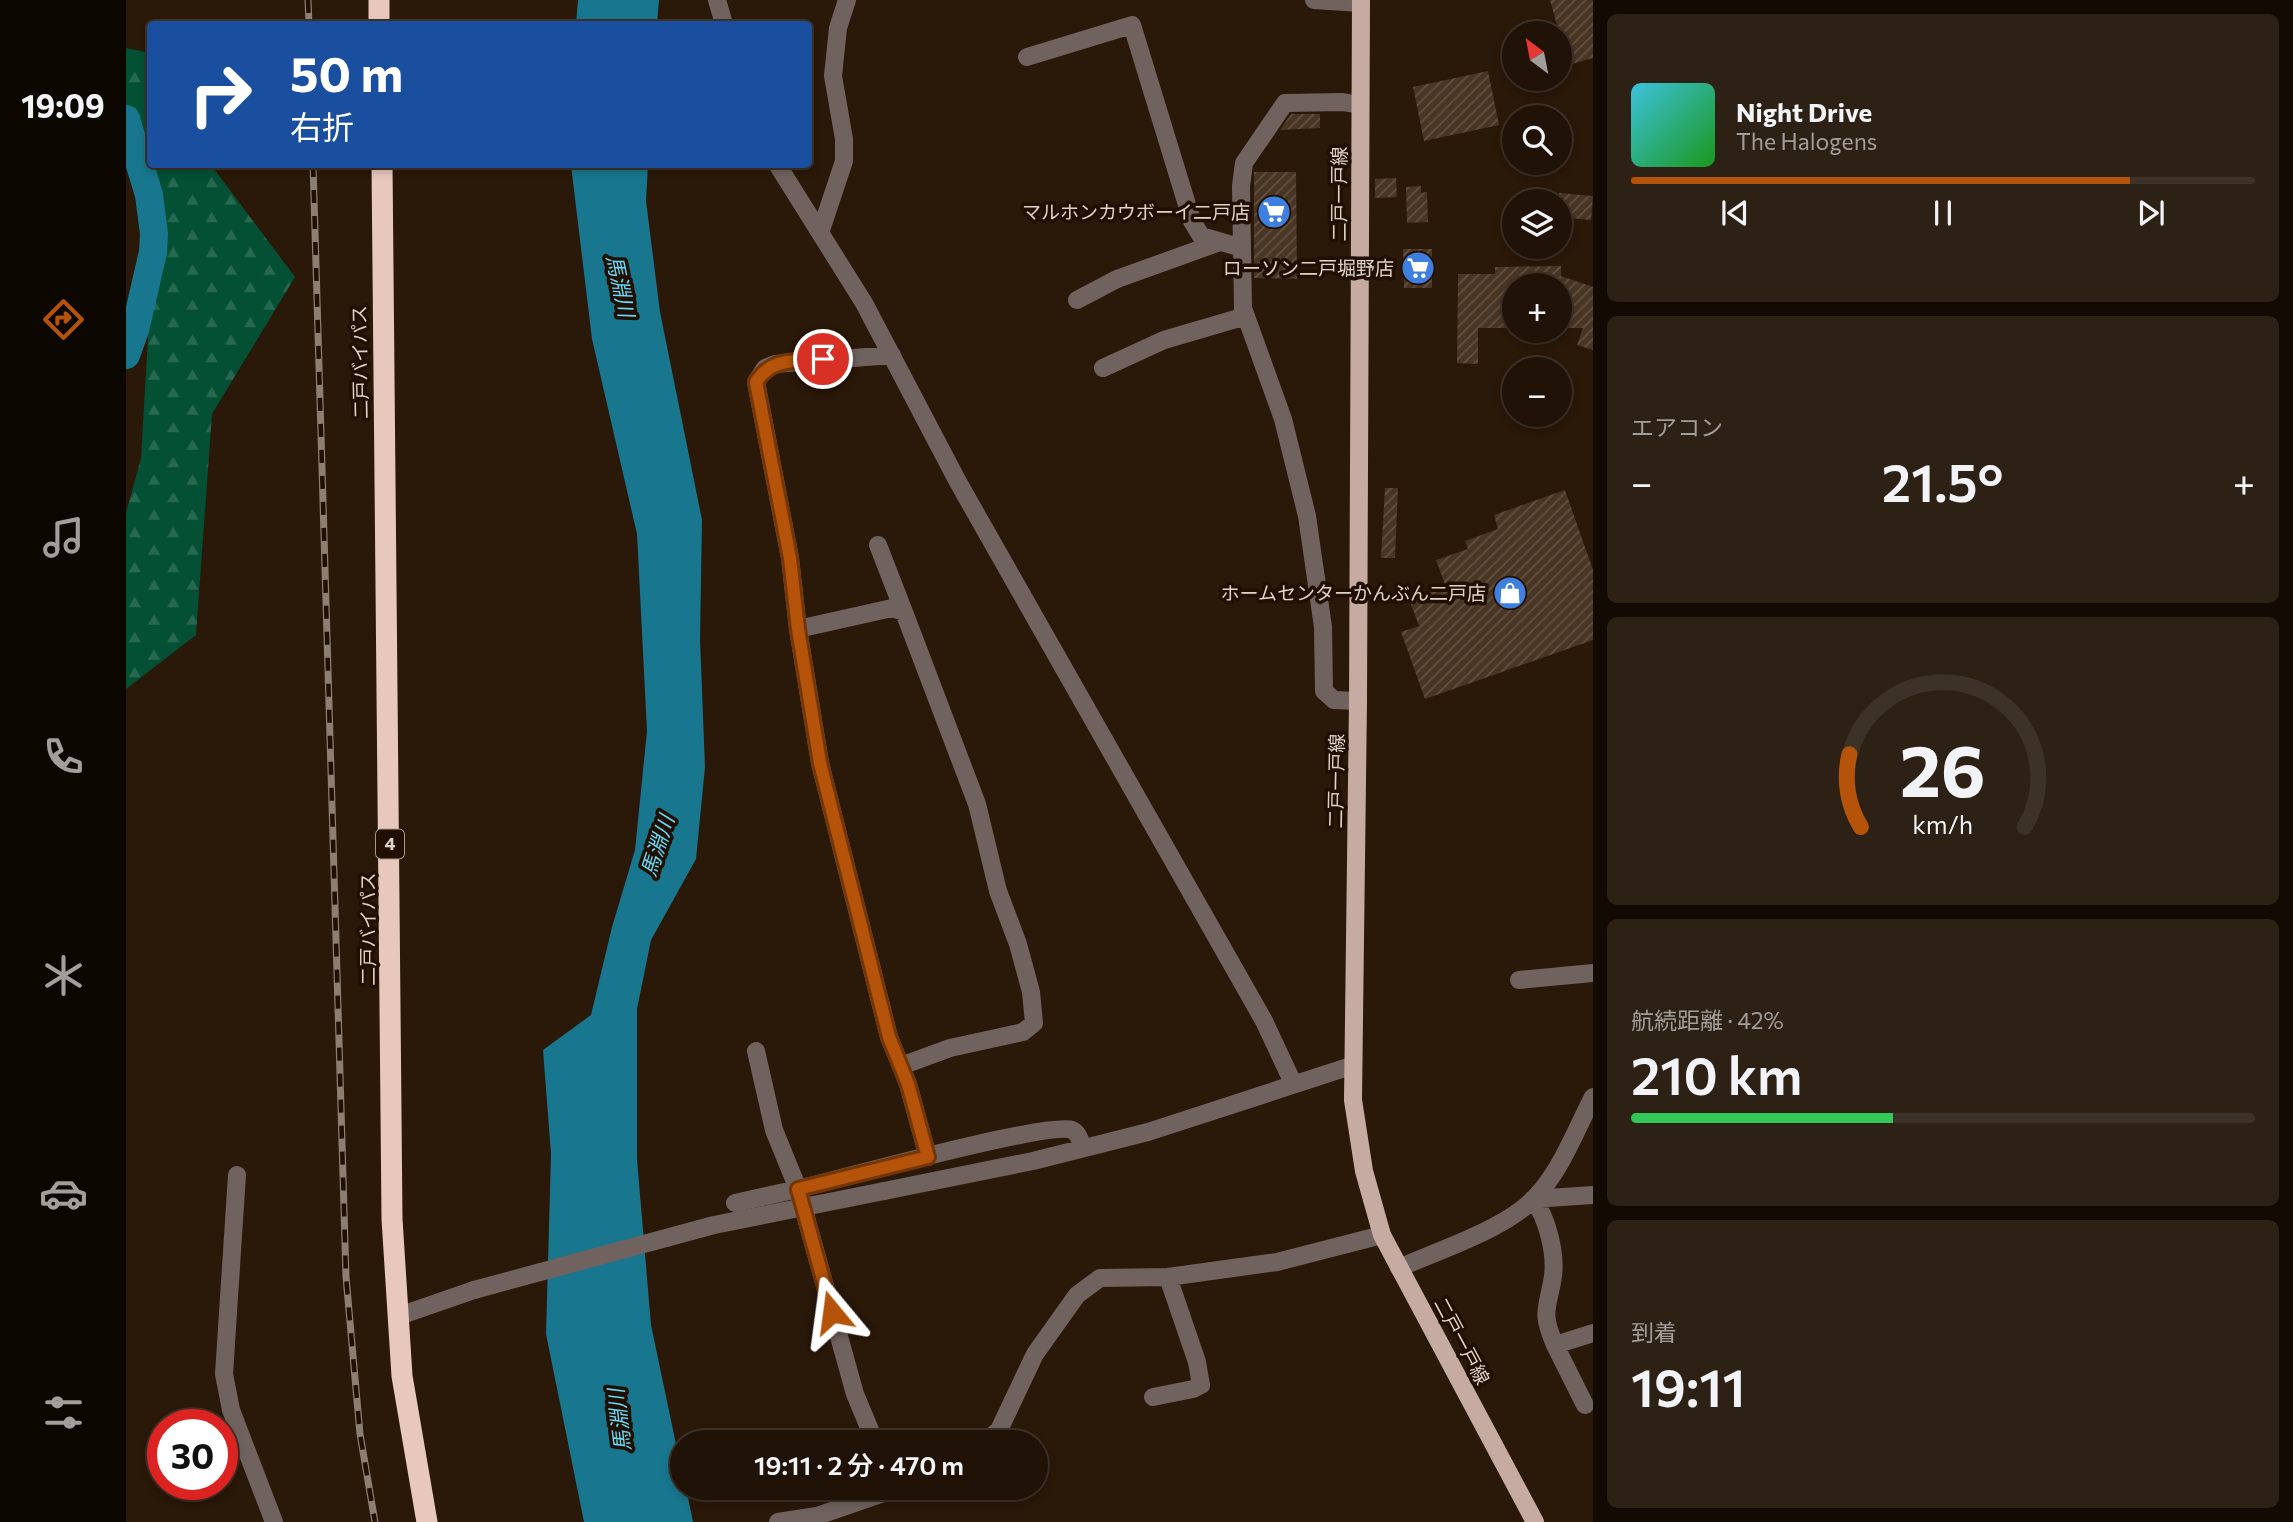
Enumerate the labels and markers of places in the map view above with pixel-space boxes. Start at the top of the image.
supermarket icon: マルホンカウボーイ二戸店 [1255,193,1293,231]
place label: マルホンカウボーイ二戸店 [1022,200,1250,223]
supermarket icon: ローソン二戸堀野店 [1399,249,1437,287]
place label: ローソン二戸堀野店 [1223,256,1394,279]
pin [793,329,853,389]
shop icon: ホームセンターかんぶん二戸店 [1491,574,1529,612]
place label: ホームセンターかんぶん二戸店 [1221,581,1486,604]

